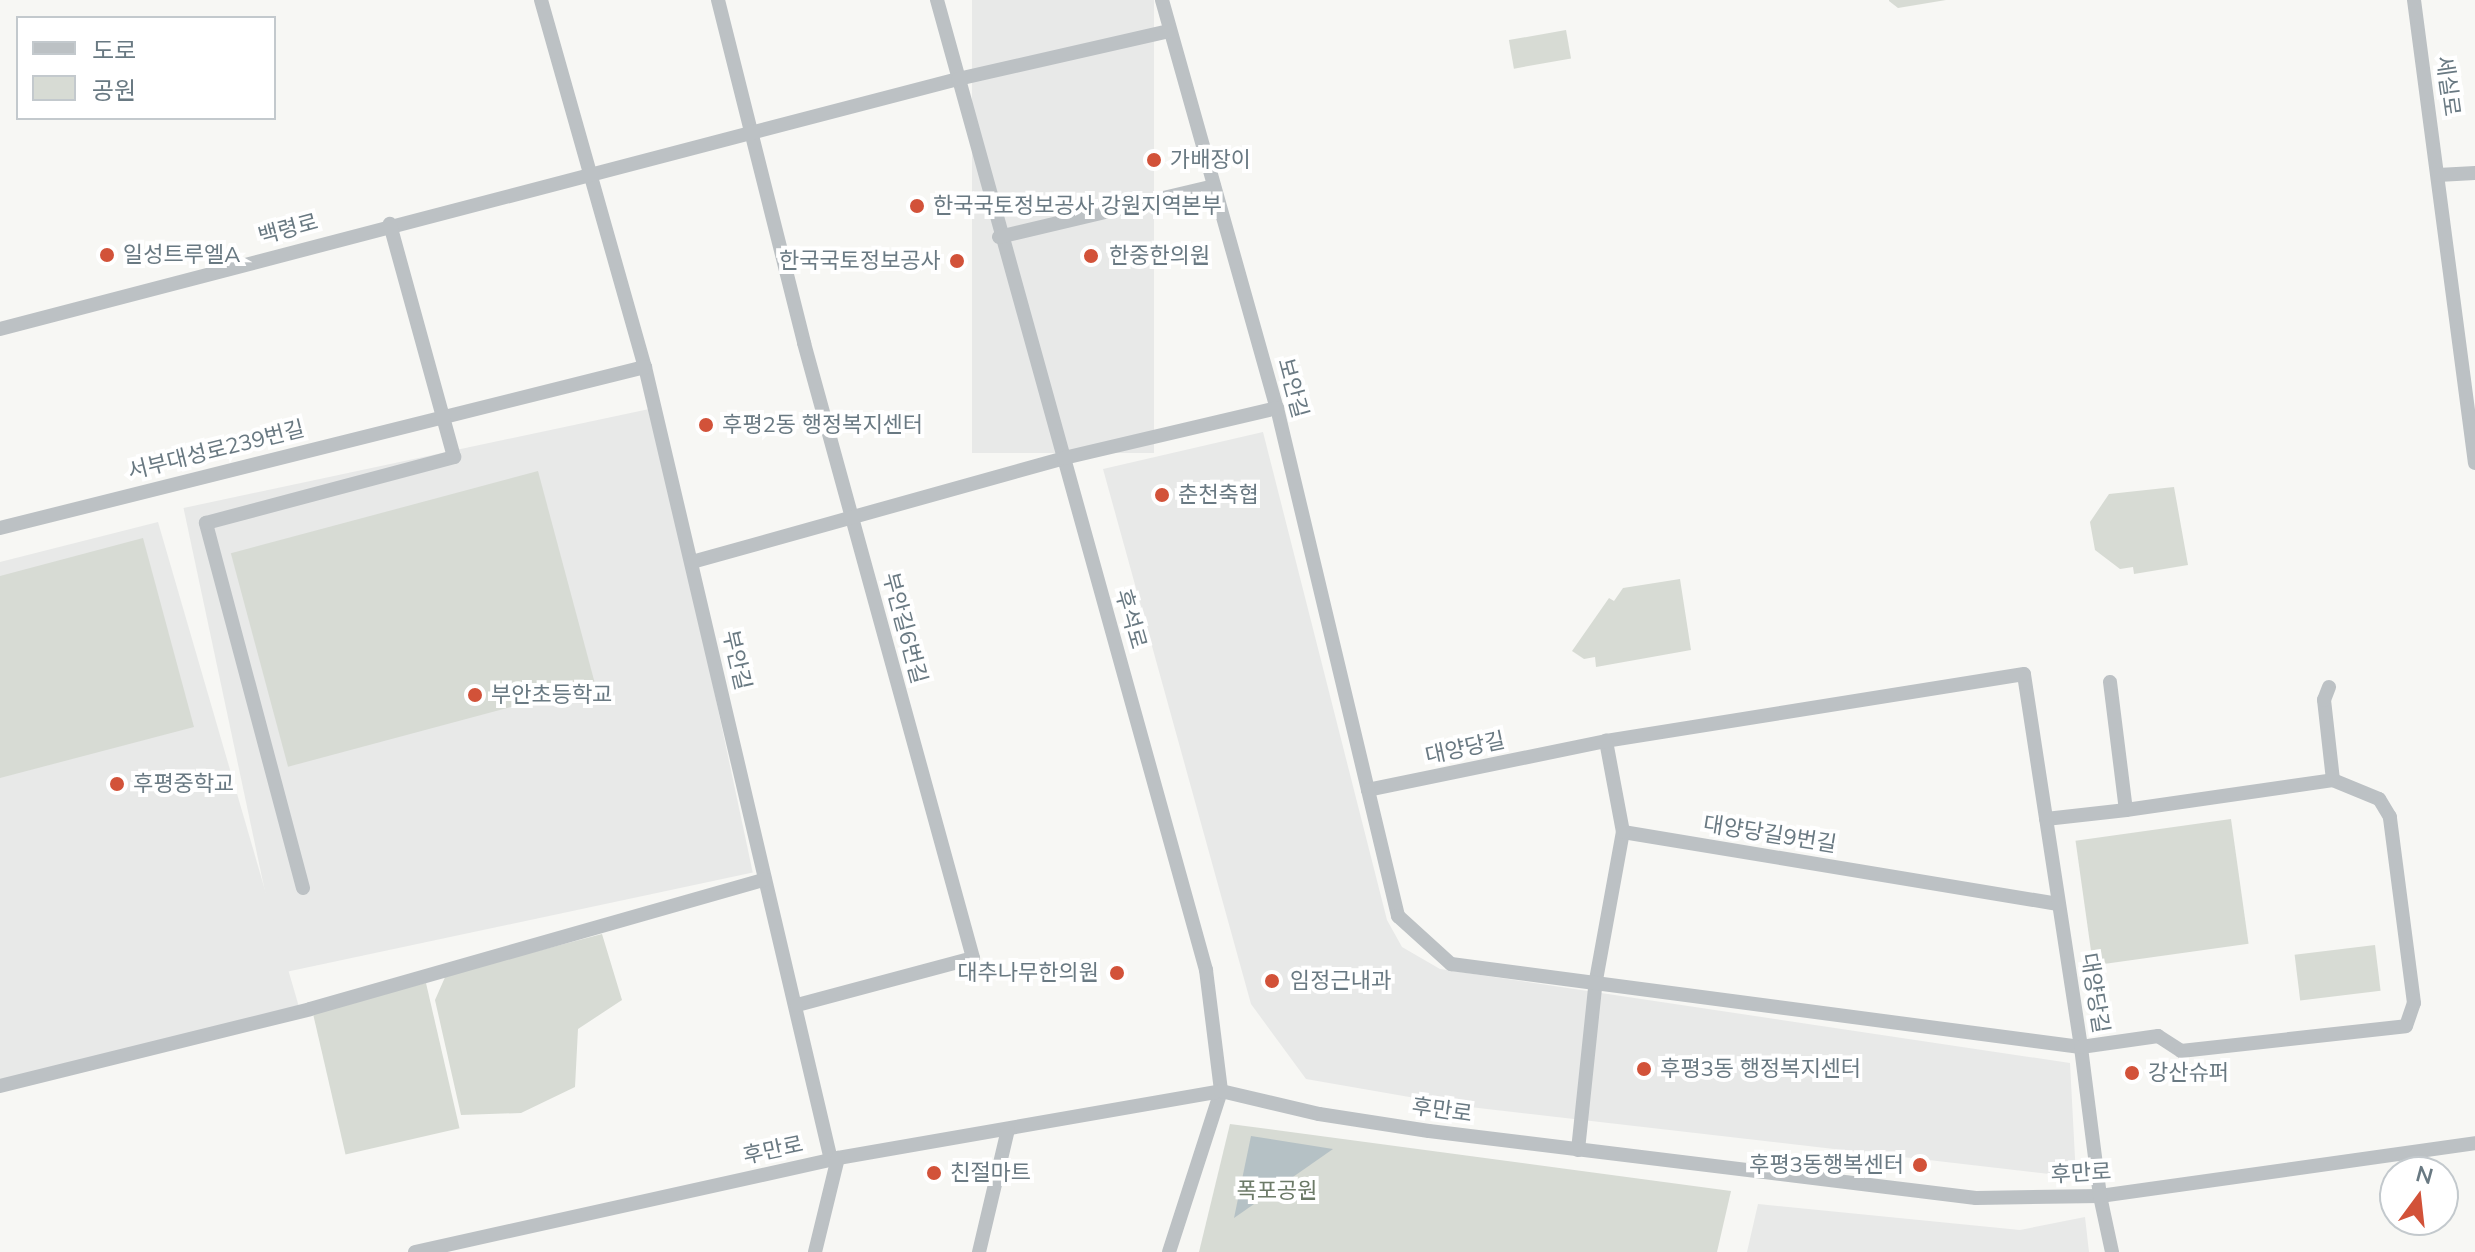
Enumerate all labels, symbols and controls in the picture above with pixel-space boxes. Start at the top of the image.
legend [16,16,276,120]
text: 도로 [92,35,136,65]
street label: 세실로 [2431,54,2465,118]
text: 공원 [92,75,136,105]
place label: 가배장이 [1170,147,1251,173]
marker: 가배장이 [1145,151,1163,169]
place label: 한국국토정보공사 강원지역본부 [933,193,1222,219]
marker: 한국국토정보공사 강원지역본부 [908,197,926,215]
street label: 백령로 [255,208,321,250]
place label: 일성트루엘A [123,242,240,268]
place label: 한중한의원 [1109,243,1210,269]
marker: 한중한의원 [1080,245,1102,267]
marker: 일성트루엘A [98,246,116,264]
place label: 한국국토정보공사 [779,248,941,274]
marker: 한국국토정보공사 [948,252,966,270]
street label: 보안길 [1272,355,1314,421]
place label: 후평2동 행정복지센터 [722,412,923,438]
street label: 서부대성로239번길 [125,415,307,485]
marker: 후평2동 행정복지센터 [697,416,715,434]
place label: 춘천축협 [1178,482,1259,508]
marker: 춘천축협 [1153,486,1171,504]
street label: 부안길6번길 [877,569,933,687]
street label: 후석로 [1110,586,1152,652]
street label: 부안길 [717,627,757,693]
place label: 부안초등학교 [491,682,612,708]
marker: 부안초등학교 [466,686,484,704]
street label: 대양당길 [1423,727,1507,769]
place label: 후평중학교 [133,771,234,797]
marker: 후평중학교 [108,775,126,793]
street label: 대양당길9번길 [1701,810,1839,858]
street label: 대양당길 [2076,951,2114,1035]
place label: 대추나무한의원 [957,960,1099,986]
marker: 대추나무한의원 [1106,962,1128,984]
place label: 임정근내과 [1290,968,1391,994]
marker: 임정근내과 [1261,970,1283,992]
place label: 후평3동 행정복지센터 [1660,1056,1861,1082]
marker: 후평3동 행정복지센터 [1635,1060,1653,1078]
place label: 강산슈퍼 [2148,1060,2229,1086]
marker: 강산슈퍼 [2123,1064,2141,1082]
street label: 후만로 [1410,1093,1474,1127]
street label: 후만로 [741,1131,805,1169]
place label: 후평3동행복센터 [1749,1152,1904,1178]
marker: 후평3동행복센터 [1911,1156,1929,1174]
north arrow [2379,1156,2459,1236]
street label: 후만로 [2050,1158,2112,1188]
text: N [2413,1159,2436,1190]
place label: 친절마트 [950,1160,1031,1186]
marker: 친절마트 [925,1164,943,1182]
park label: 폭포공원 [1237,1178,1317,1204]

